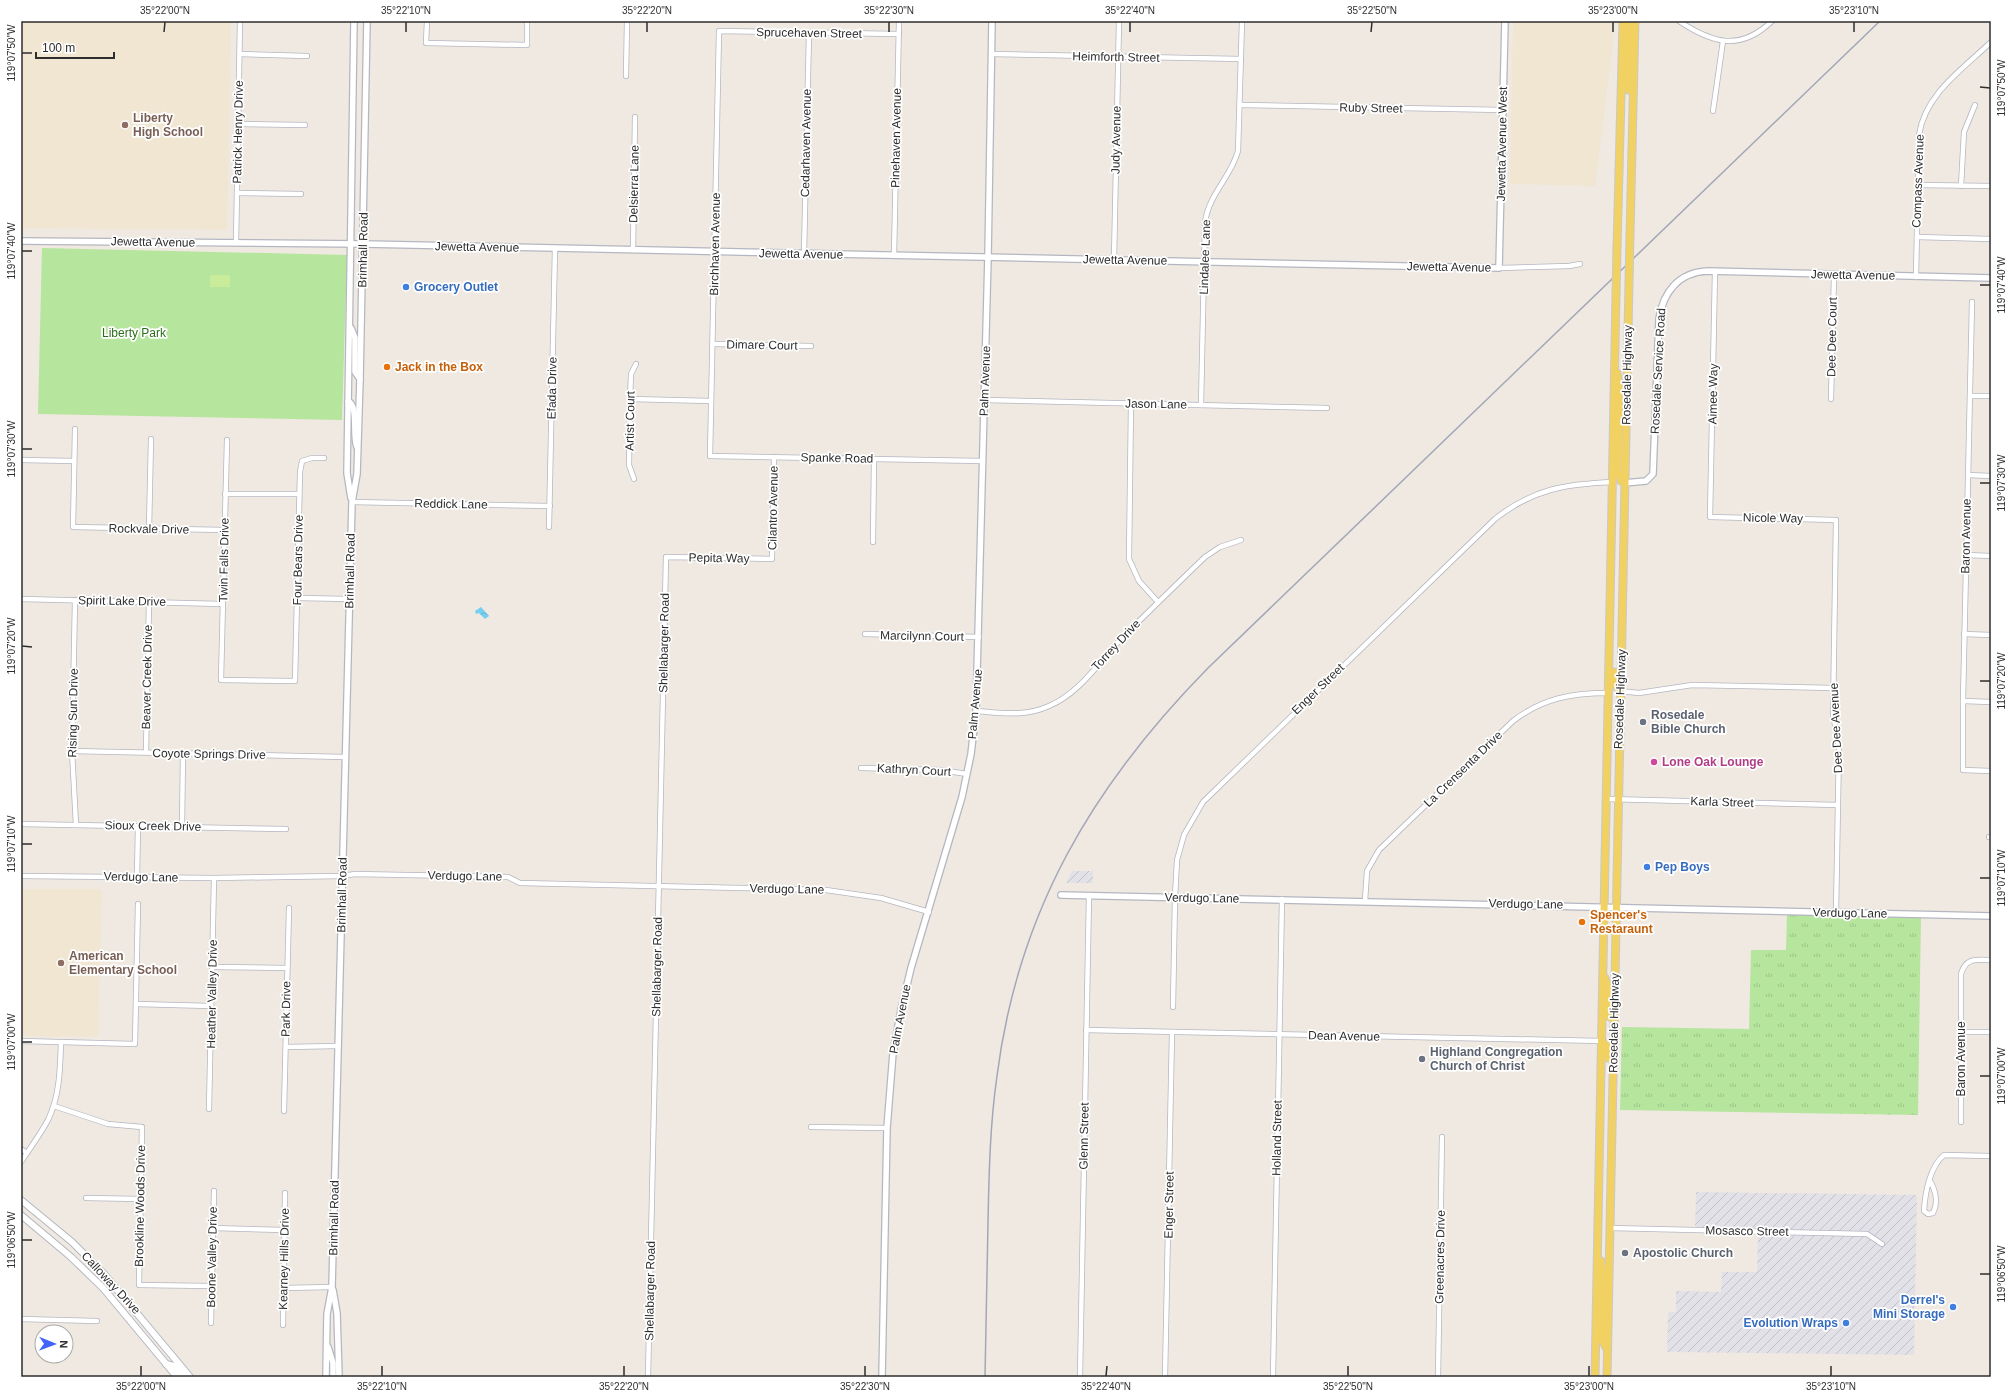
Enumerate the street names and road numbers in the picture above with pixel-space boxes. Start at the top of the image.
street label: Sprucehaven Street [756,25,863,41]
street label: Heimforth Street [1072,49,1160,65]
street label: Patrick Henry Drive [230,80,246,184]
street label: Jewetta Avenue West [1494,86,1510,202]
street label: Cedarhaven Avenue [798,88,814,197]
street label: Pinehaven Avenue [888,88,904,188]
street label: Ruby Street [1339,100,1403,116]
street label: Judy Avenue [1108,105,1124,174]
street label: Compass Avenue [1909,134,1927,228]
street label: Delsierra Lane [626,145,642,223]
street label: Birchhaven Avenue [707,192,723,296]
street label: Brimhall Road [355,212,371,288]
street label: Lindalee Lane [1197,219,1213,295]
street label: Jewetta Avenue [111,234,196,250]
street label: Jewetta Avenue [435,239,520,255]
street label: Jewetta Avenue [759,246,844,262]
street label: Jewetta Avenue [1083,252,1168,268]
street label: Jewetta Avenue [1407,259,1492,275]
street label: Jewetta Avenue [1811,267,1896,283]
street label: Dee Dee Court [1824,296,1840,377]
street label: Rosedale Service Road [1648,308,1668,434]
street label: Rosedale Highway [1619,325,1635,425]
street label: Dimare Court [726,337,798,353]
street label: Palm Avenue [977,345,993,416]
street label: Efada Drive [544,356,560,419]
street label: Aimee Way [1705,363,1721,425]
street label: Artist Court [622,390,638,451]
street label: Jason Lane [1125,396,1187,412]
street label: Spanke Road [801,450,873,466]
street label: Cilantro Avenue [765,465,781,550]
street label: Reddick Lane [414,496,488,512]
street label: Baron Avenue [1958,498,1974,574]
street label: Nicole Way [1743,510,1803,526]
street label: Four Bears Drive [290,514,306,605]
street label: Twin Falls Drive [216,517,232,602]
street label: Rockvale Drive [109,521,190,537]
street label: Brimhall Road [342,533,358,609]
street label: Pepita Way [688,550,750,566]
street label: Spirit Lake Drive [78,593,166,609]
street label: Shellabarger Road [656,593,672,693]
street label: Torrey Drive [1089,616,1143,673]
street label: Beaver Creek Drive [139,624,155,729]
street label: Marcilynn Court [880,628,965,644]
street label: Rosedale Highway [1611,649,1629,749]
street label: Enger Street [1289,660,1348,717]
street label: Rising Sun Drive [65,668,81,758]
street label: Palm Avenue [965,668,985,740]
street label: Dee Dee Avenue [1827,682,1845,774]
street label: La Crensenta Drive [1421,728,1505,810]
street label: Coyote Springs Drive [152,746,266,762]
street label: Kathryn Court [877,761,952,779]
street label: Karla Street [1690,794,1755,810]
street label: Sioux Creek Drive [105,818,202,834]
street label: Brimhall Road [334,857,350,933]
street label: Verdugo Lane [428,868,503,884]
street label: Verdugo Lane [104,869,179,885]
street label: Verdugo Lane [750,881,825,897]
street label: Verdugo Lane [1165,890,1240,906]
street label: Verdugo Lane [1489,896,1564,912]
street label: Verdugo Lane [1813,905,1888,921]
street label: Shellabarger Road [649,917,665,1017]
street label: Heather Valley Drive [204,939,220,1049]
street label: Rosedale Highway [1606,973,1622,1073]
street label: Park Drive [279,981,293,1037]
street label: Palm Avenue [886,983,914,1055]
street label: Baron Avenue [1954,1021,1968,1097]
street label: Dean Avenue [1308,1028,1380,1044]
street label: Holland Street [1269,1099,1285,1176]
street label: Glenn Street [1076,1102,1092,1170]
street label: Brookline Woods Drive [132,1145,148,1267]
street label: Enger Street [1161,1171,1177,1239]
street label: Brimhall Road [326,1180,342,1256]
street label: Boone Valley Drive [204,1206,220,1308]
street label: Kearney Hills Drive [276,1208,292,1310]
street label: Greenacres Drive [1432,1210,1448,1304]
street label: Mosasco Street [1705,1223,1789,1239]
street label: Shellabarger Road [642,1241,658,1341]
street label: Calloway Drive [79,1249,144,1317]

